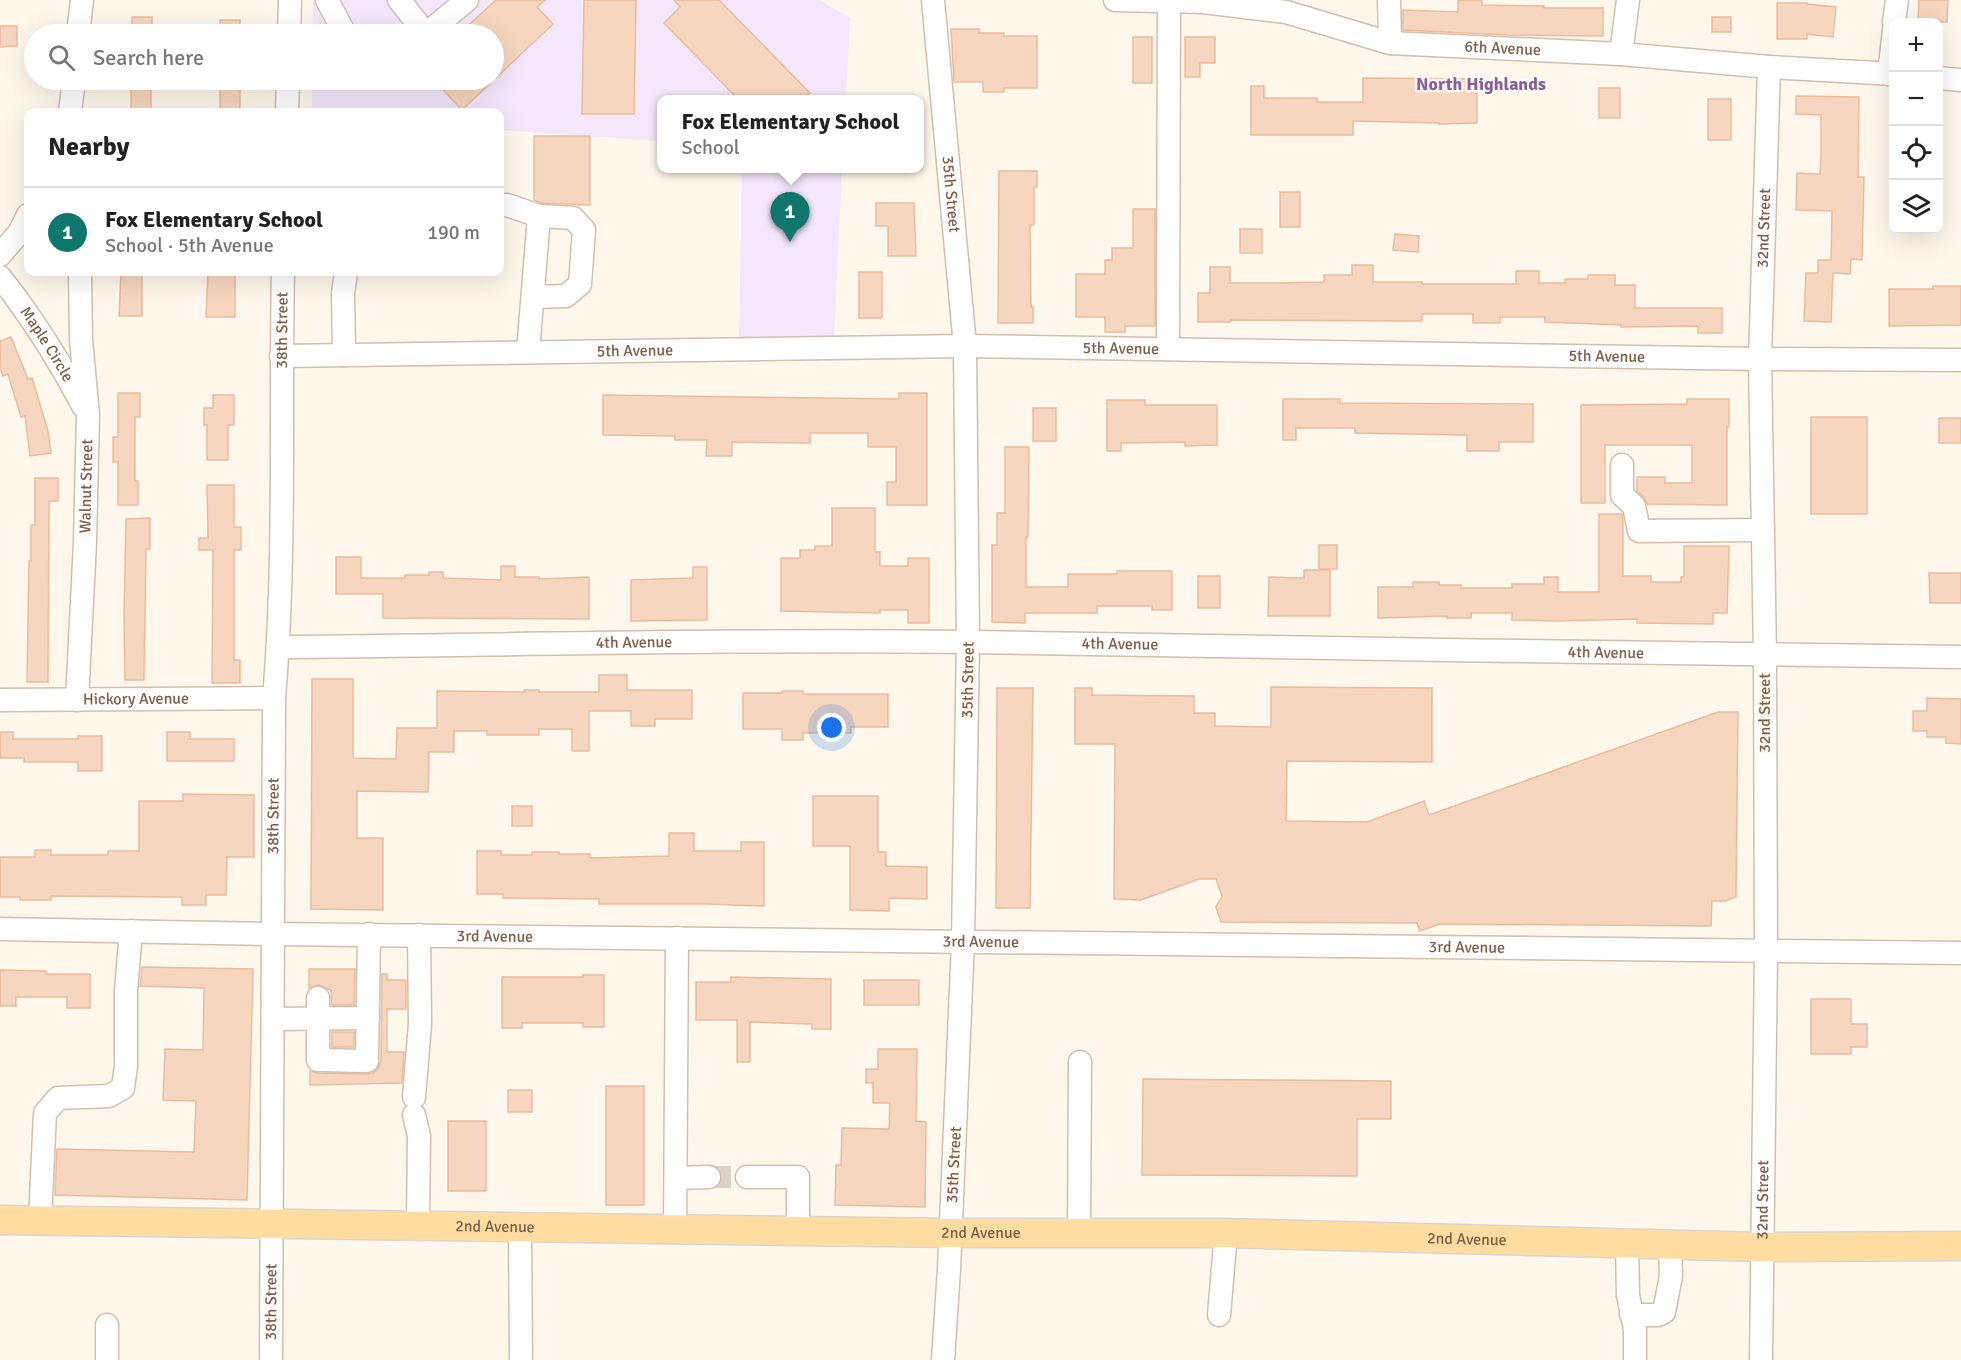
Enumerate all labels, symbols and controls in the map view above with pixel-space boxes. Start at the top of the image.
map controls [1889,18,1943,234]
button: + [1889,18,1943,72]
search box [24,24,504,90]
street label: 6th Avenue [1464,37,1541,60]
icon: search [45,41,78,74]
text: Search here [93,44,204,71]
button: − [1889,72,1943,126]
district label: North Highlands [1416,73,1546,95]
popup [657,95,924,173]
text: Fox Elementary School [682,108,899,135]
button: locate [1889,126,1943,180]
text: Nearby [48,131,129,163]
text: School [682,135,740,160]
street label: 35th Street [937,155,964,234]
button: layers [1889,180,1943,234]
street label: 32nd Street [1753,188,1775,268]
pin: 1 [770,192,810,242]
text: Fox Elementary School [105,206,323,233]
text: 1 [62,220,73,245]
text: 190 m [427,220,480,245]
text: School · 5th Avenue [105,233,274,258]
street label: 38th Street [272,291,293,369]
street label: Maple Circle [16,303,78,385]
street label: 5th Avenue [1082,338,1159,359]
street label: 5th Avenue [597,340,673,361]
street label: 5th Avenue [1568,346,1645,367]
street label: Walnut Street [75,438,97,534]
street label: 4th Avenue [596,632,672,653]
street label: 4th Avenue [1082,633,1158,655]
street label: 35th Street [957,641,979,719]
street label: 4th Avenue [1567,642,1644,663]
street label: 32nd Street [1755,673,1775,753]
street label: Hickory Avenue [83,689,189,709]
your location [817,713,846,742]
street label: 38th Street [263,777,284,854]
street label: 3rd Avenue [457,926,533,947]
street label: 3rd Avenue [943,932,1019,952]
street label: 3rd Avenue [1429,937,1505,958]
street label: 35th Street [942,1126,966,1204]
street label: 32nd Street [1752,1160,1773,1240]
street label: 2nd Avenue [455,1216,535,1237]
street label: 2nd Avenue [941,1223,1021,1243]
street label: 2nd Avenue [1427,1228,1507,1250]
street label: 38th Street [261,1263,281,1340]

